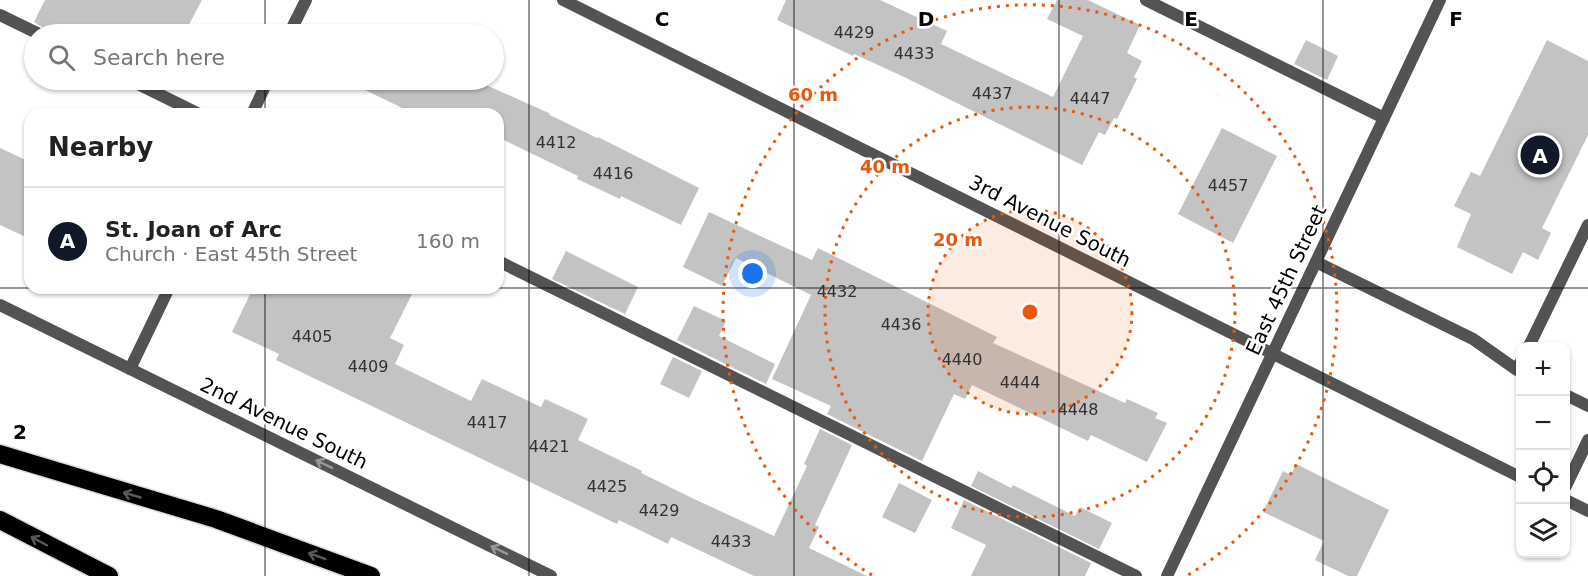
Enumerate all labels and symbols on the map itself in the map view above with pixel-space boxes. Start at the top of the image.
text: C [655,7,669,31]
text: D [918,7,934,31]
text: E [1184,7,1198,31]
text: F [1449,7,1463,31]
house number: 4429 [834,23,874,42]
house number: 4433 [894,44,934,63]
text: 60 m [788,84,838,105]
house number: 4437 [972,84,1012,103]
house number: 4447 [1070,89,1110,108]
pin: A [1520,132,1560,178]
house number: 4412 [536,133,576,152]
text: 40 m [860,156,910,177]
house number: 4416 [593,164,633,183]
street label: 3rd Avenue South [965,170,1135,272]
house number: 4457 [1208,176,1248,195]
street label: East 45th Street [1241,201,1331,359]
text: 20 m [933,229,983,250]
your location [738,259,767,288]
house number: 4432 [817,282,857,301]
centre of rings [1020,302,1040,322]
house number: 4436 [881,315,921,334]
house number: 4405 [292,327,332,346]
house number: 4440 [942,350,982,369]
house number: 4409 [348,357,388,376]
street label: 2nd Avenue South [196,372,372,474]
house number: 4444 [1000,373,1040,392]
house number: 4448 [1058,400,1098,419]
house number: 4417 [467,413,507,432]
text: 2 [13,420,27,444]
house number: 4421 [529,437,569,456]
one-way arrow [315,458,333,470]
house number: 4425 [587,477,627,496]
one-way arrow [122,489,141,500]
house number: 4429 [639,501,679,520]
house number: 4433 [711,532,751,551]
one-way arrow [31,535,48,547]
one-way arrow [490,544,508,556]
one-way arrow [308,549,326,560]

